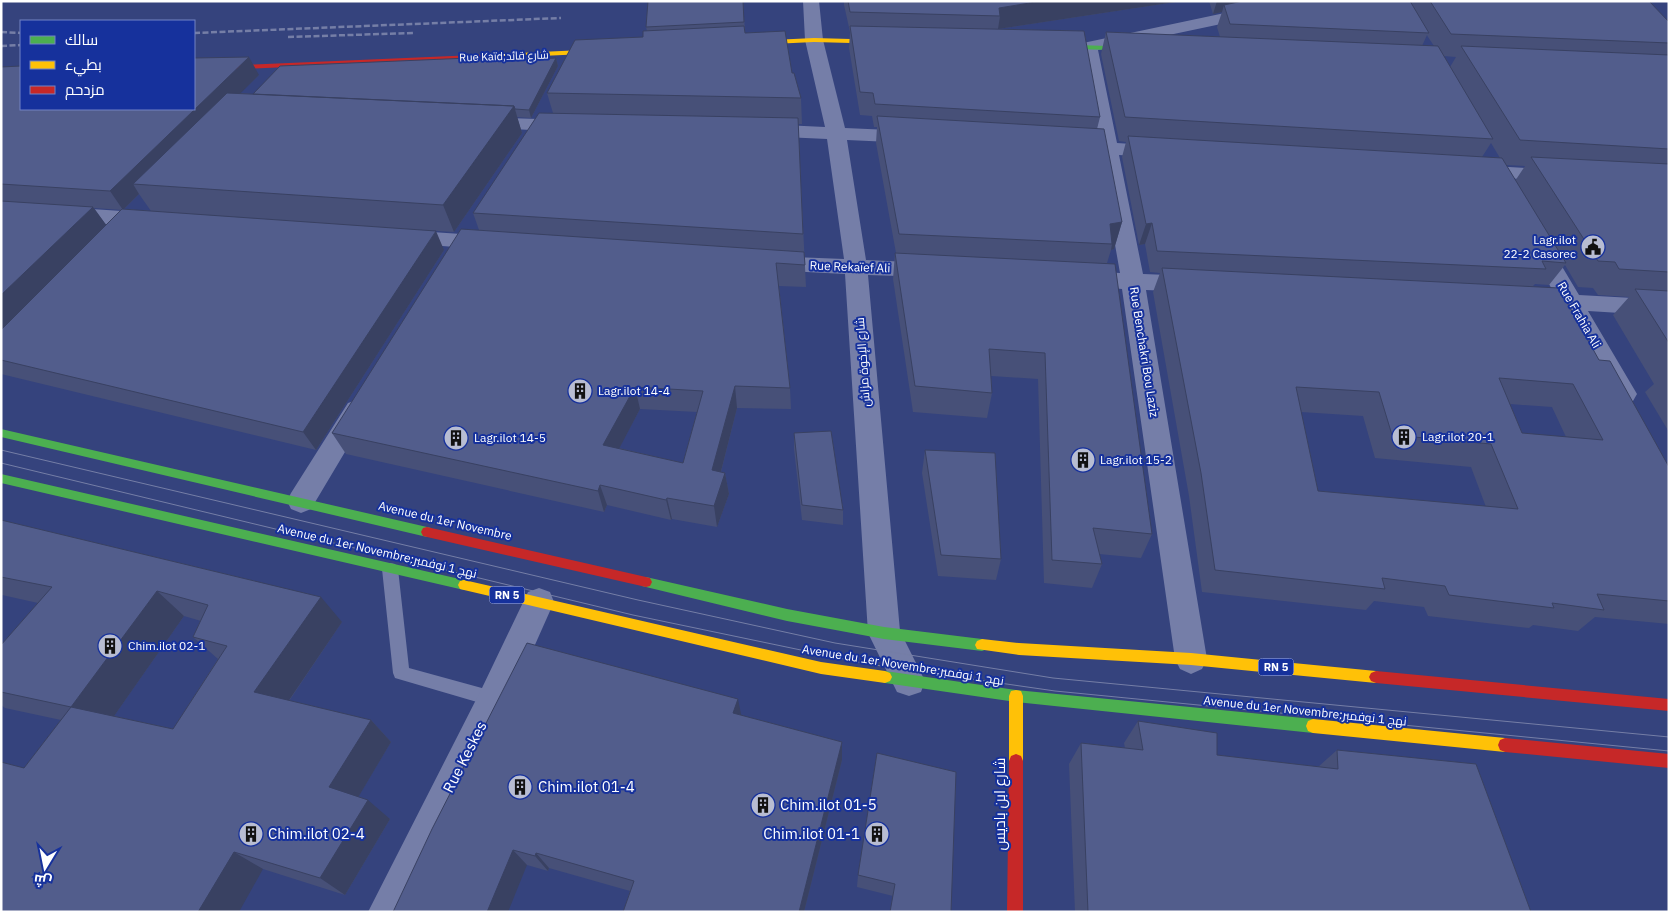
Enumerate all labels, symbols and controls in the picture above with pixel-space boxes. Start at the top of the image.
legend [20,20,195,110]
text: سالك [65,30,98,49]
street label: Rue Kaïd;شارع قائد [459,47,549,66]
text: بطيء [65,55,102,77]
text: مزدحم [65,80,105,100]
place label: Lagr.ilot 22-2 Casorec [1503,232,1576,261]
public building icon: Lagr.ilot 22-2 Casorec [1580,234,1606,260]
street label: Rue Rekaïef Ali [809,258,891,275]
street label: Rue Frahia Ali [1554,279,1604,351]
street label: Rue Benchakri Bou Laziz [1127,286,1162,419]
street label: شارع الإخوة مزاش [852,317,874,407]
building icon: Lagr.ilot 14-4 [567,378,593,404]
place label: Lagr.ilot 14-4 [598,383,670,398]
building icon: Lagr.ilot 20-1 [1391,424,1417,450]
building icon: Lagr.ilot 14-5 [443,425,469,451]
place label: Lagr.ilot 20-1 [1422,429,1494,444]
place label: Lagr.ilot 14-5 [474,430,546,445]
building icon: Lagr.ilot 15-2 [1070,447,1096,473]
place label: Lagr.ilot 15-2 [1100,452,1172,467]
street label: Avenue du 1er Novembre [377,498,514,543]
street label: Avenue du 1er Novembre;نهج 1 نوفمبر [276,520,478,582]
road number: RN 5 [490,586,524,604]
building icon: Chim.ilot 02-1 [97,633,123,659]
place label: Chim.ilot 02-1 [128,638,205,653]
street label: Avenue du 1er Novembre;نهج 1 نوفمبر [801,641,1005,689]
road number: RN 5 [1258,659,1294,676]
street label: Avenue du 1er Novembre;نهج 1 نوفمبر [1203,692,1407,730]
street label: Rue Keskes [438,718,491,796]
street label: شارع ابن باديس [990,757,1011,851]
building icon: Chim.ilot 01-4 [507,774,533,800]
place label: Chim.ilot 01-4 [538,777,635,796]
building icon: Chim.ilot 01-5 [750,792,776,818]
place label: Chim.ilot 01-5 [780,795,877,814]
building icon: Chim.ilot 02-4 [238,821,264,847]
building icon: Chim.ilot 01-1 [864,821,890,847]
place label: Chim.ilot 02-4 [268,824,365,843]
place label: Chim.ilot 01-1 [763,824,860,843]
north arrow [20,843,70,893]
text: ش [32,870,53,891]

